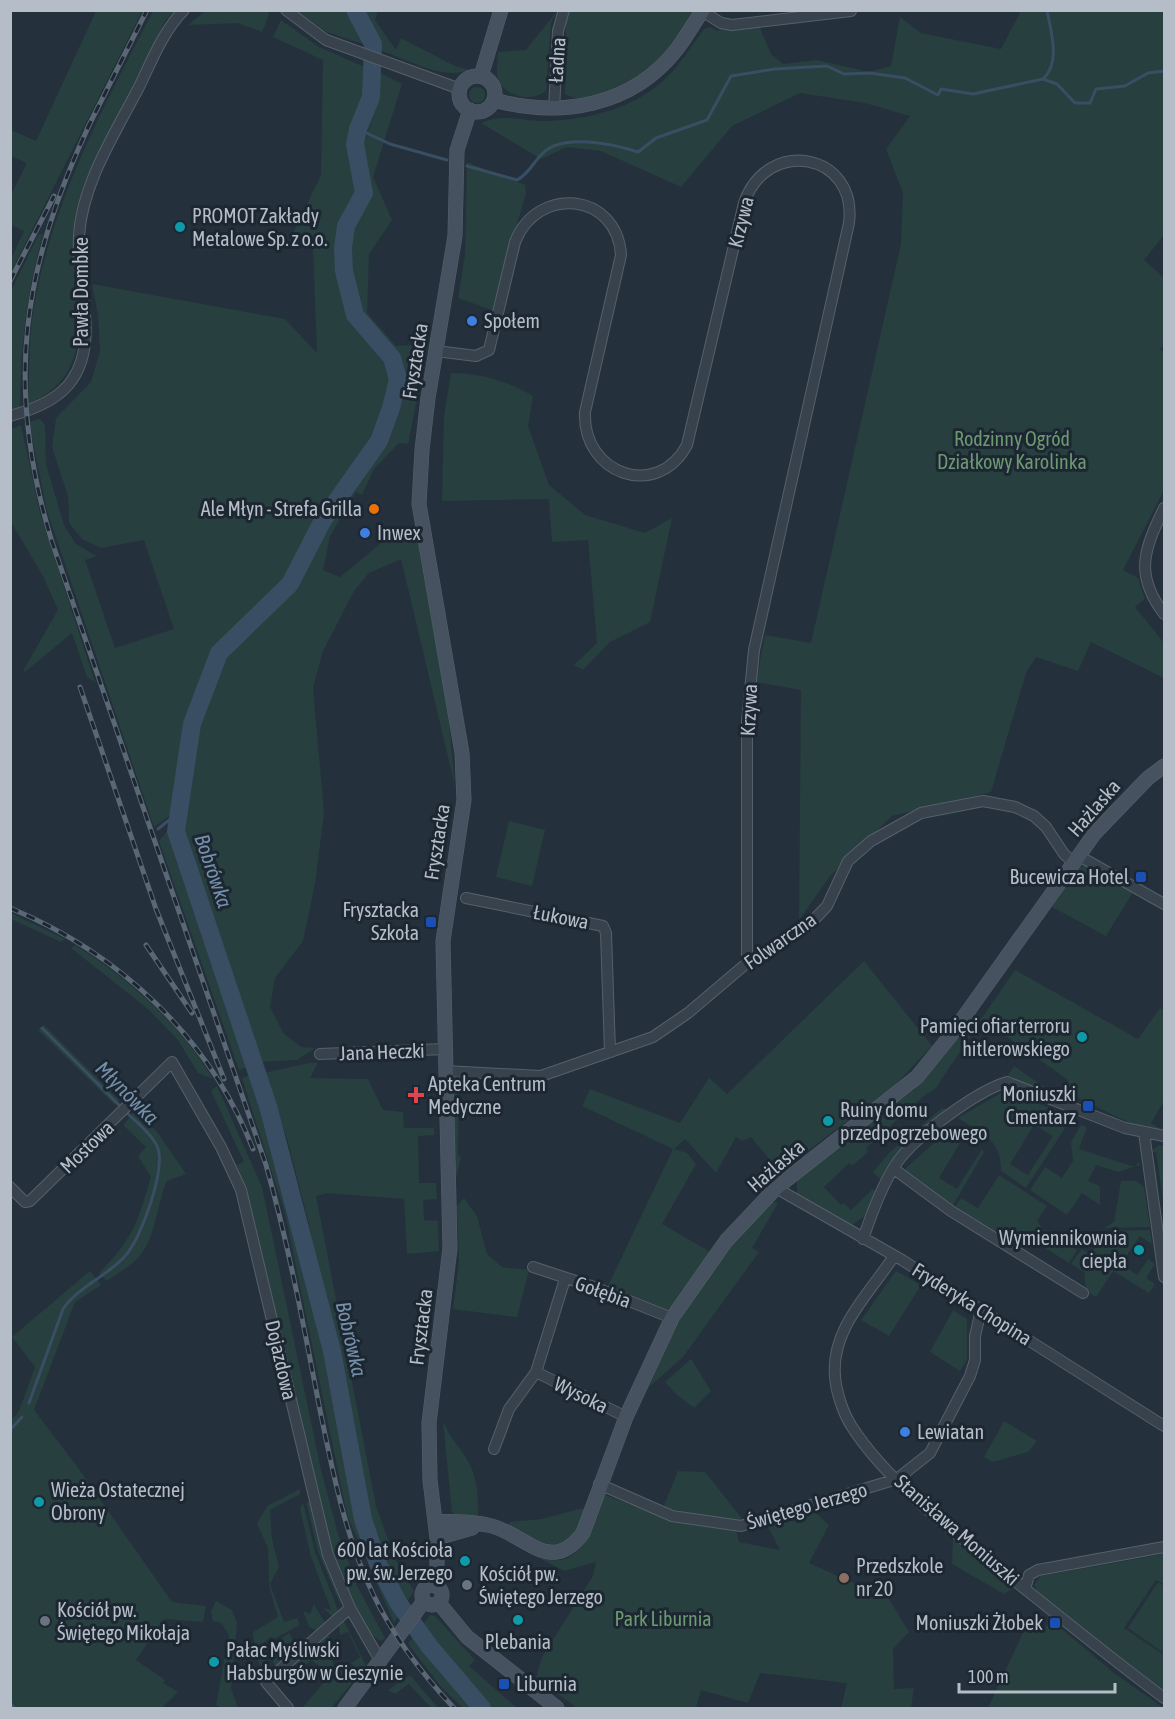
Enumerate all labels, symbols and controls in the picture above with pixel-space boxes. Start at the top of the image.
street label: Ładna [543,36,570,83]
street label: Krzywa [723,194,758,250]
place label: PROMOT Zakłady Metalowe Sp. z o.o. [192,204,327,250]
marker: PROMOT Zakłady Metalowe Sp. z o.o. [173,220,187,234]
street label: Pawła Dombke [69,237,92,347]
place label: Społem [484,309,540,332]
marker: Społem [465,314,479,328]
street label: Frysztacka [397,321,432,401]
park label: Rodzinny Ogród Działkowy Karolinka [937,427,1087,473]
place label: Ale Młyn - Strefa Grilla [201,497,362,520]
marker: Ale Młyn - Strefa Grilla [367,502,381,516]
place label: Inwex [377,521,421,544]
marker: Inwex [358,526,372,540]
street label: Krzywa [736,683,761,737]
street label: Hażlaska [1063,775,1125,841]
street label: Frysztacka [419,802,454,882]
water label: Bobrówka [190,831,238,911]
place label: Bucewicza Hotel [1009,865,1130,888]
marker: Bucewicza Hotel [1134,870,1148,884]
place label: Frysztacka Szkoła [342,898,419,944]
street label: Łukowa [531,900,591,933]
street label: Folwarczna [739,907,820,974]
marker: Frysztacka Szkoła [424,915,438,929]
place label: Pamięci ofiar terroru hitlerowskiego [920,1014,1070,1060]
marker: Pamięci ofiar terroru hitlerowskiego [1075,1030,1089,1044]
street label: Jana Heczki [339,1039,425,1064]
water label: Młynówka [91,1056,164,1129]
place label: Apteka Centrum Medyczne [428,1072,546,1118]
place label: Moniuszki Cmentarz [1002,1082,1076,1128]
marker: Apteka Centrum Medyczne [409,1088,423,1102]
place label: Ruiny domu przedpogrzebowego [840,1098,987,1144]
marker: Moniuszki Cmentarz [1081,1099,1095,1113]
marker: Ruiny domu przedpogrzebowego [821,1114,835,1128]
street label: Mostowa [55,1116,118,1178]
street label: Hażlaska [743,1135,809,1197]
place label: Wymiennikownia ciepła [999,1226,1127,1272]
marker: Wymiennikownia ciepła [1132,1243,1146,1257]
street label: Fryderyka Chopina [908,1258,1036,1349]
street label: Gołębia [572,1271,634,1312]
street label: Frysztacka [404,1288,437,1366]
water label: Bobrówka [332,1299,372,1379]
street label: Dojazdowa [261,1318,302,1402]
street label: Wysoka [550,1372,612,1417]
place label: Lewiatan [917,1420,984,1443]
marker: Lewiatan [898,1425,912,1439]
street label: Stanisława Moniuszki [891,1469,1024,1590]
street label: Świętego Jerzego [744,1477,870,1534]
place label: Wieża Ostatecznej Obrony [51,1478,185,1524]
marker: Wieża Ostatecznej Obrony [32,1495,46,1509]
place label: 600 lat Kościoła pw. św. Jerzego [337,1538,453,1584]
marker: 600 lat Kościoła pw. św. Jerzego [458,1554,472,1568]
place label: Przedszkole nr 20 [856,1554,943,1600]
place label: Kościół pw. Świętego Jerzego [479,1562,603,1608]
marker: Przedszkole nr 20 [837,1571,851,1585]
marker: Kościół pw. Świętego Jerzego [460,1578,474,1592]
place label: Kościół pw. Świętego Mikołaja [57,1598,190,1644]
park label: Park Liburnia [614,1607,712,1630]
place label: Moniuszki Żłobek [916,1611,1043,1634]
marker: Plebania [511,1613,525,1627]
marker: Kościół pw. Świętego Mikołaja [38,1614,52,1628]
marker: Moniuszki Żłobek [1048,1616,1062,1630]
place label: Plebania [485,1630,551,1653]
place label: Pałac Myśliwski Habsburgów w Cieszynie [226,1638,403,1684]
marker: Pałac Myśliwski Habsburgów w Cieszynie [207,1655,221,1669]
scale bar [959,1656,1115,1694]
text: 100 m [968,1666,1009,1687]
place label: Liburnia [516,1672,577,1695]
marker: Liburnia [497,1677,511,1691]

